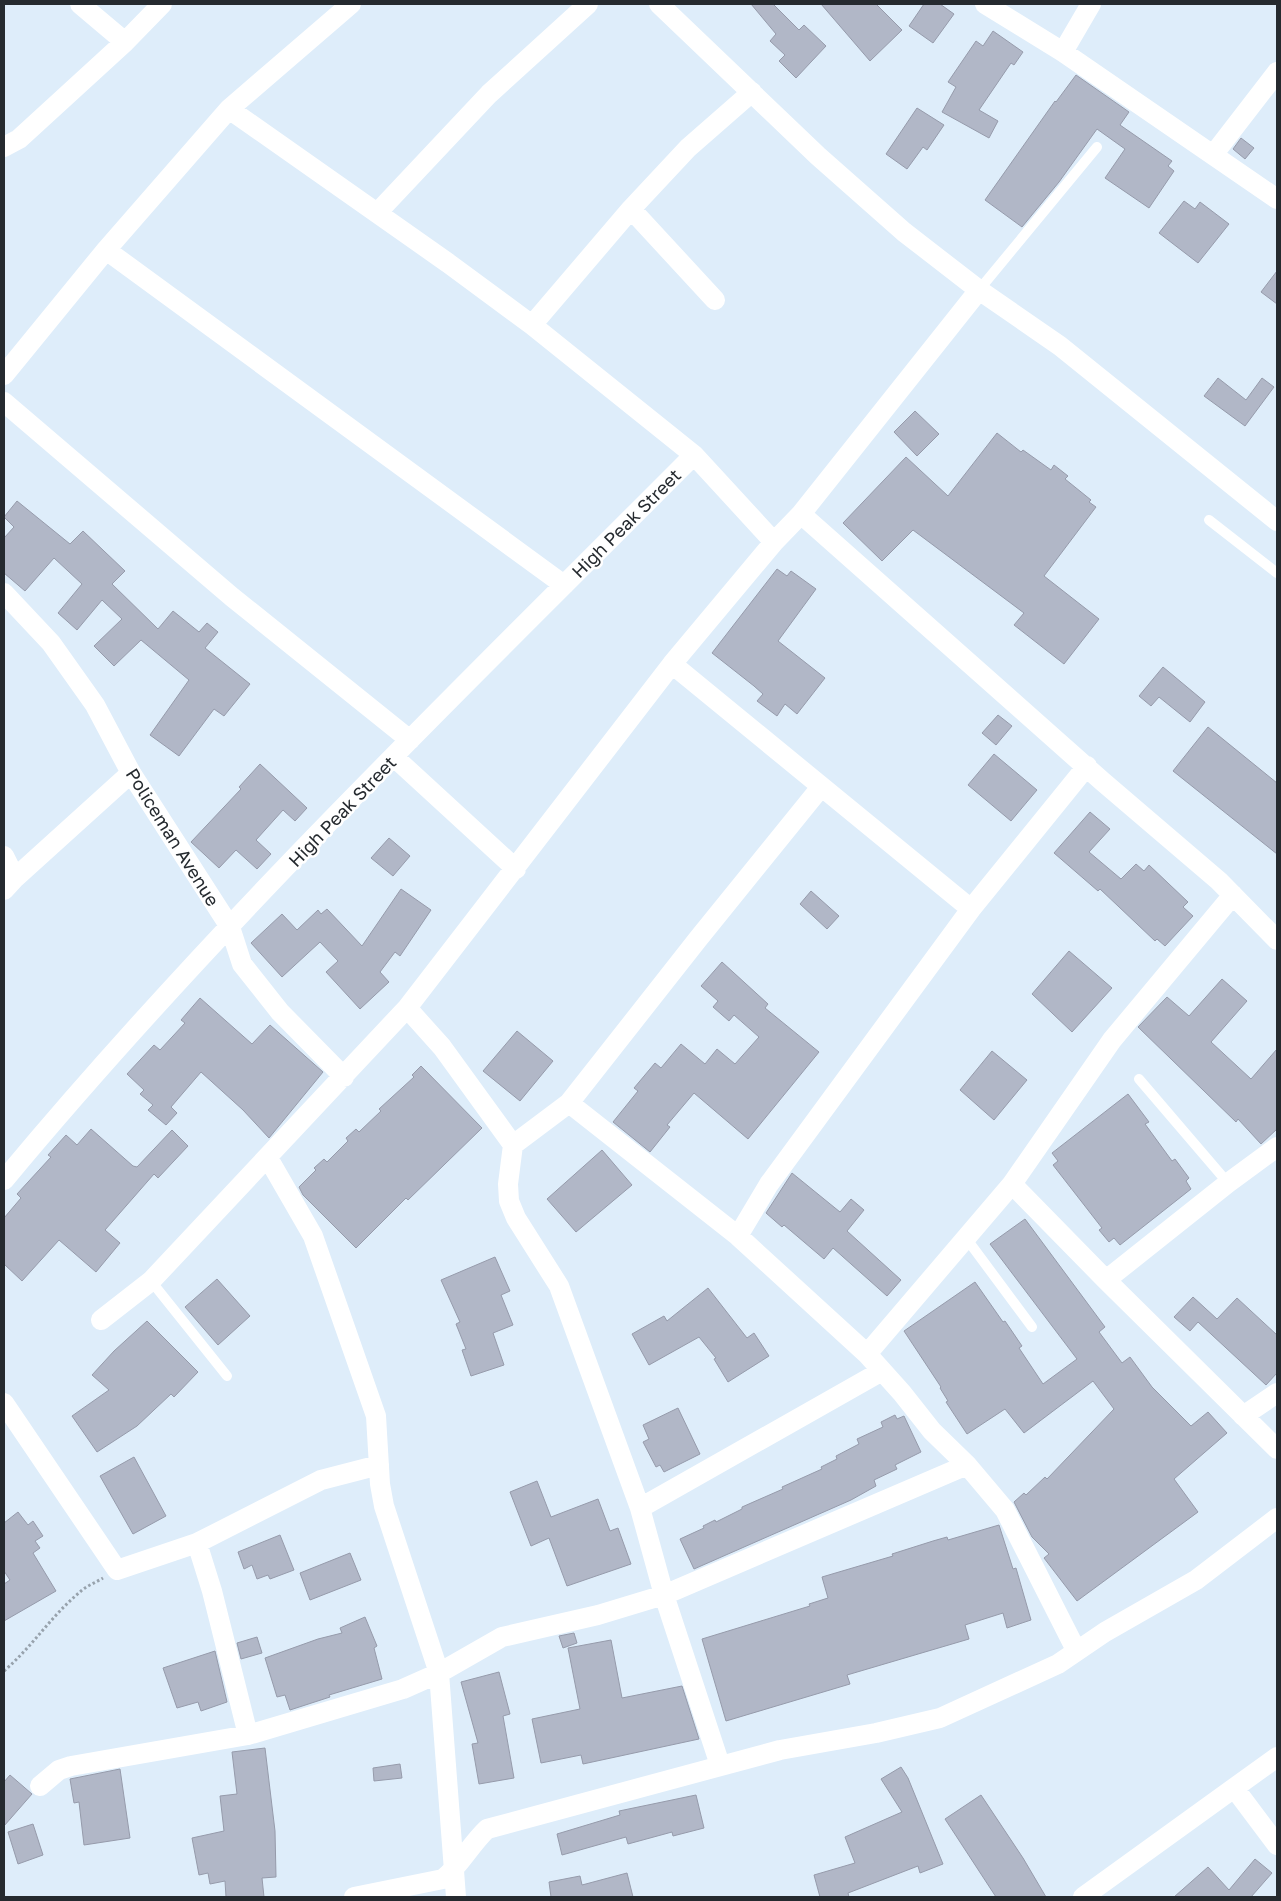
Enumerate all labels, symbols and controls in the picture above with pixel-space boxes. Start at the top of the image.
street label: High Peak Street [567,464,685,582]
street label: High Peak Street [284,751,400,871]
street label: Policeman Avenue [122,764,224,910]

